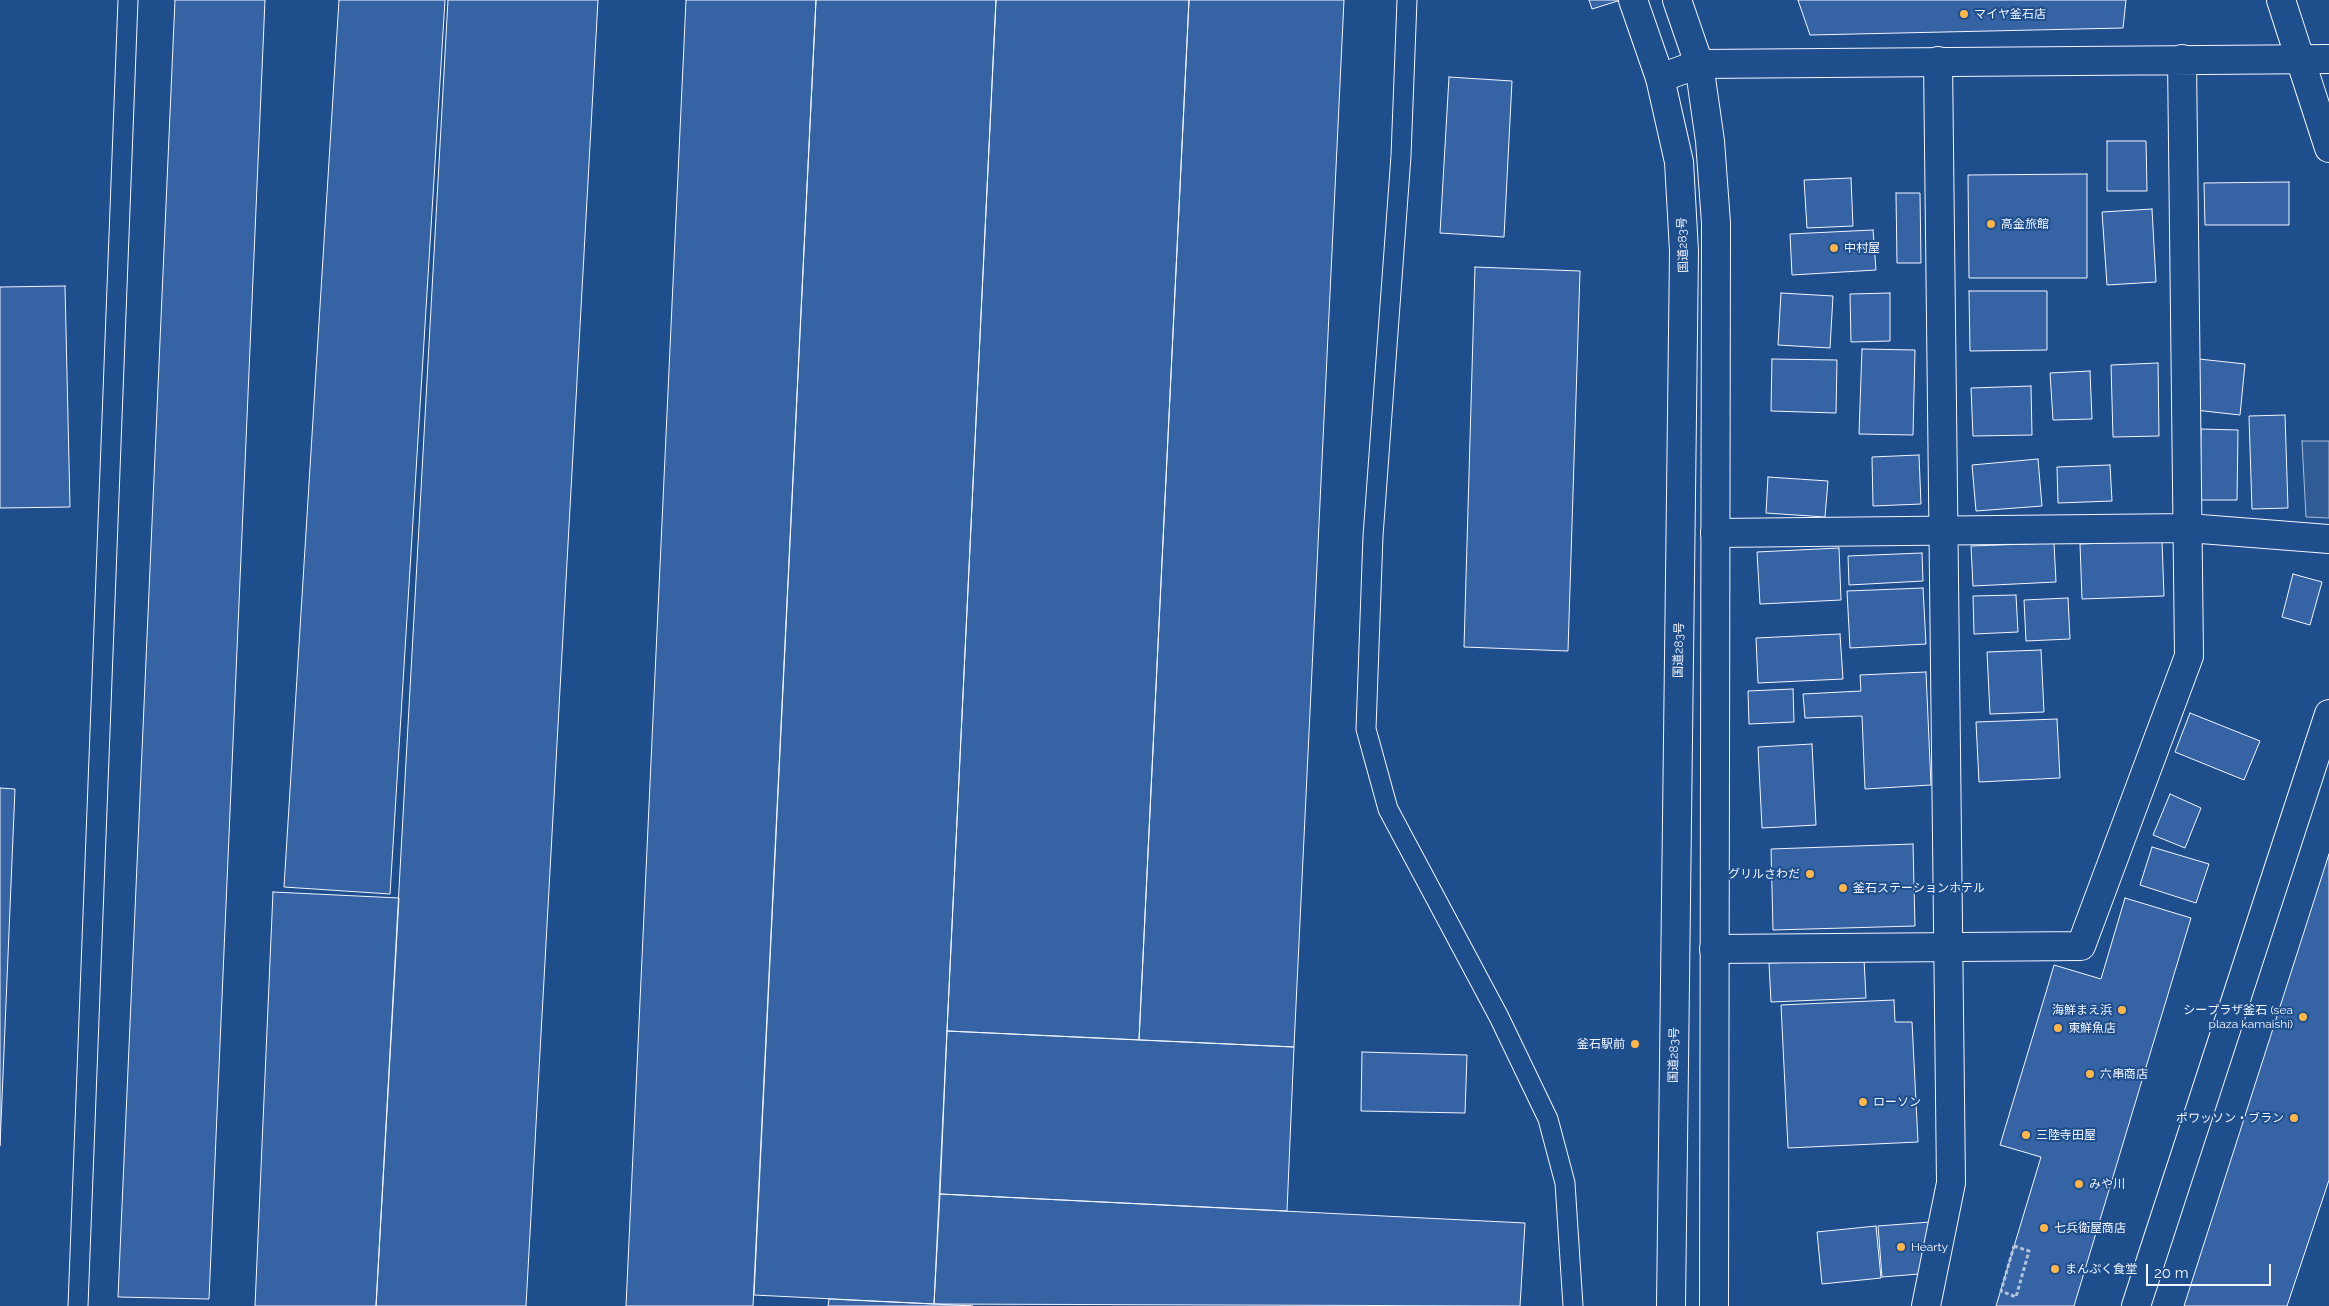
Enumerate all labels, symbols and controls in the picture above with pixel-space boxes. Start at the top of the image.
place label: マイヤ釜石店 [1974,7,2046,21]
marker: マイヤ釜石店 [1958,8,1970,20]
street label: 国道283号 [1675,217,1691,273]
place label: 高金旅館 [2001,217,2049,231]
marker: 高金旅館 [1985,218,1997,230]
place label: 中村屋 [1844,241,1880,255]
marker: 中村屋 [1828,242,1840,254]
street label: 国道283号 [1671,622,1687,678]
place label: グリルさわだ [1728,867,1800,881]
marker: グリルさわだ [1804,868,1816,880]
place label: 釜石ステーションホテル [1853,881,1985,895]
marker: 釜石ステーションホテル [1837,882,1849,894]
place label: 海鮮まえ浜 [2052,1003,2112,1017]
place label: シープラザ釜石 (sea plaza kamaishi) [2183,1003,2293,1031]
marker: 海鮮まえ浜 [2116,1004,2128,1016]
marker: シープラザ釜石 (sea plaza kamaishi) [2297,1011,2309,1023]
place label: 東鮮魚店 [2068,1021,2116,1035]
marker: 東鮮魚店 [2052,1022,2064,1034]
street label: 国道283号 [1666,1027,1682,1083]
place label: 釜石駅前 [1577,1037,1625,1051]
marker: 釜石駅前 [1629,1038,1641,1050]
place label: 六串商店 [2100,1067,2148,1081]
marker: 六串商店 [2084,1068,2096,1080]
place label: ローソン [1873,1095,1921,1109]
marker: ローソン [1857,1096,1869,1108]
place label: ポワッソン・ブラン [2176,1111,2284,1125]
marker: ポワッソン・ブラン [2288,1112,2300,1124]
place label: 三陸寺田屋 [2036,1128,2096,1142]
marker: 三陸寺田屋 [2020,1129,2032,1141]
place label: みや川 [2089,1177,2125,1191]
marker: みや川 [2073,1178,2085,1190]
place label: 七兵衛屋商店 [2054,1221,2126,1235]
marker: 七兵衛屋商店 [2038,1222,2050,1234]
place label: Hearty [1911,1240,1948,1254]
marker: Hearty [1895,1241,1907,1253]
scale bar [2149,1254,2274,1286]
place label: まんぷく食堂 [2065,1262,2137,1276]
marker: まんぷく食堂 [2049,1263,2061,1275]
text: 20 m [2154,1264,2189,1282]

